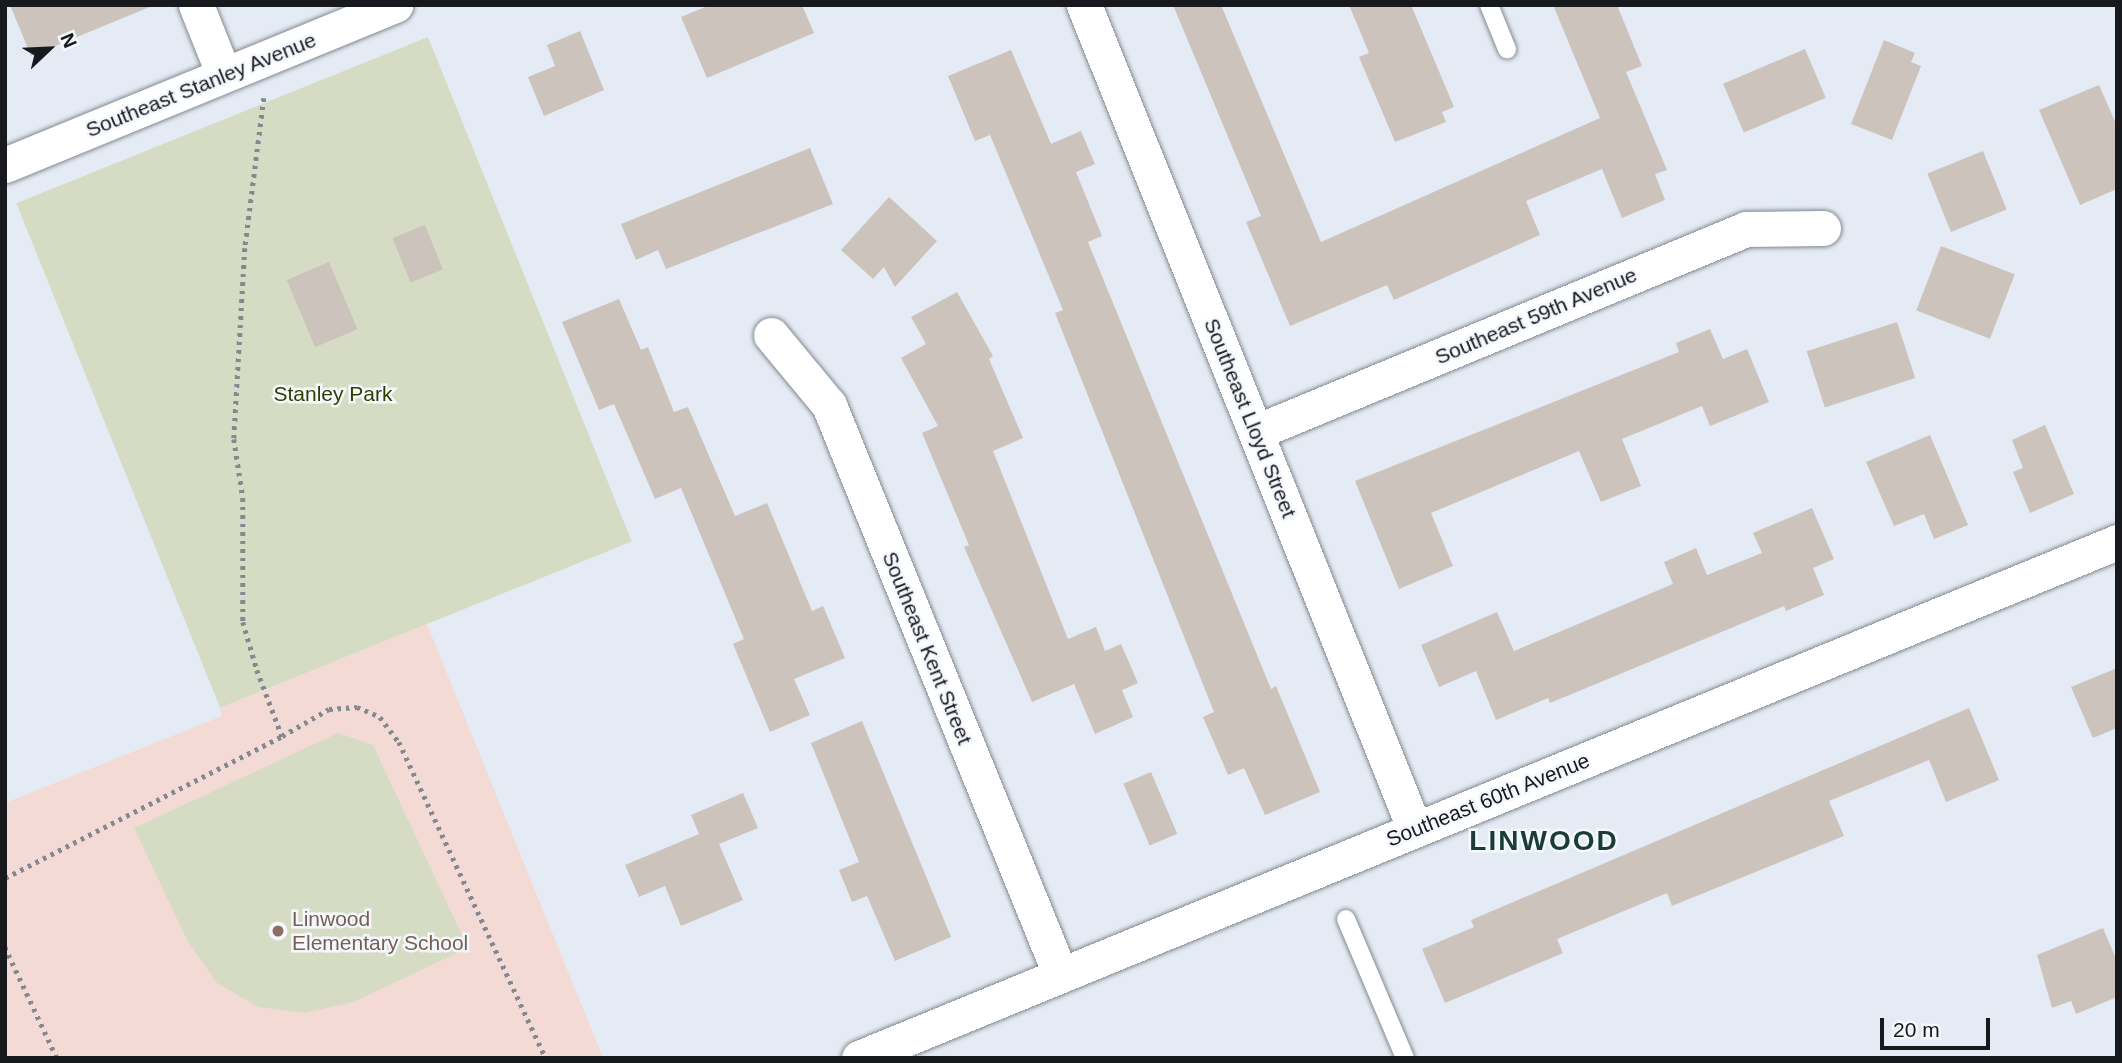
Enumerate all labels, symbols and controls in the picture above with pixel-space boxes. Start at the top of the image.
north arrow [14,14,84,84]
street label: Southeast Stanley Avenue [82,27,320,143]
text: N [56,30,81,51]
street label: Southeast 59th Avenue [1431,262,1641,370]
street label: Southeast Lloyd Street [1199,315,1301,521]
park label: Stanley Park [273,381,393,407]
street label: Southeast Kent Street [877,548,977,748]
street label: Southeast 60th Avenue [1382,747,1594,853]
district label: LINWOOD [1470,824,1618,858]
place label: Linwood Elementary School [292,906,468,956]
marker: Linwood Elementary School [270,923,286,939]
scale bar [1884,1004,1994,1048]
text: 20 m [1893,1018,1940,1041]

